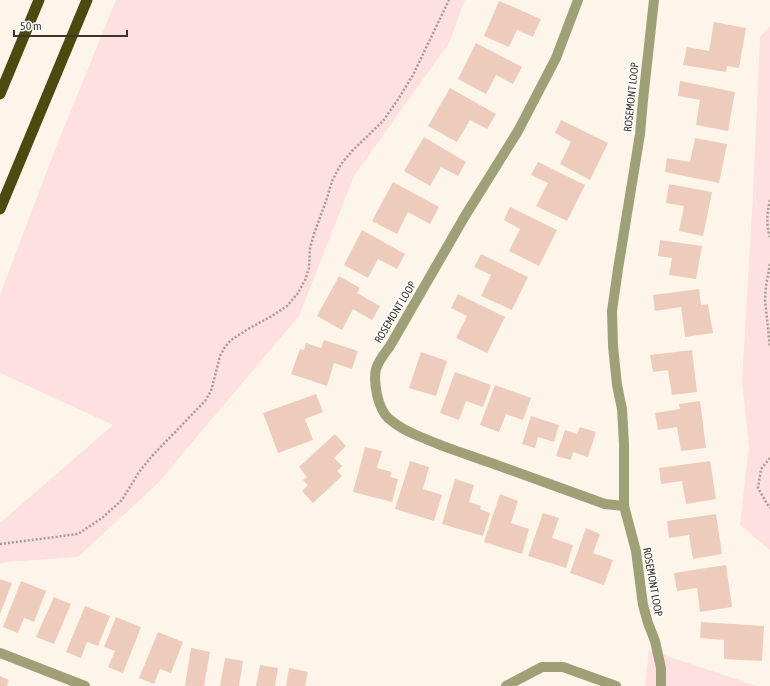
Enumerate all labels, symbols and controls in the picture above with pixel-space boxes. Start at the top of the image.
scale bar [14,12,127,38]
text: 50 m [20,19,42,33]
street label: ROSEMONT LOOP [621,62,641,132]
street label: ROSEMONT LOOP [372,279,418,345]
street label: ROSEMONT LOOP [641,546,665,618]

